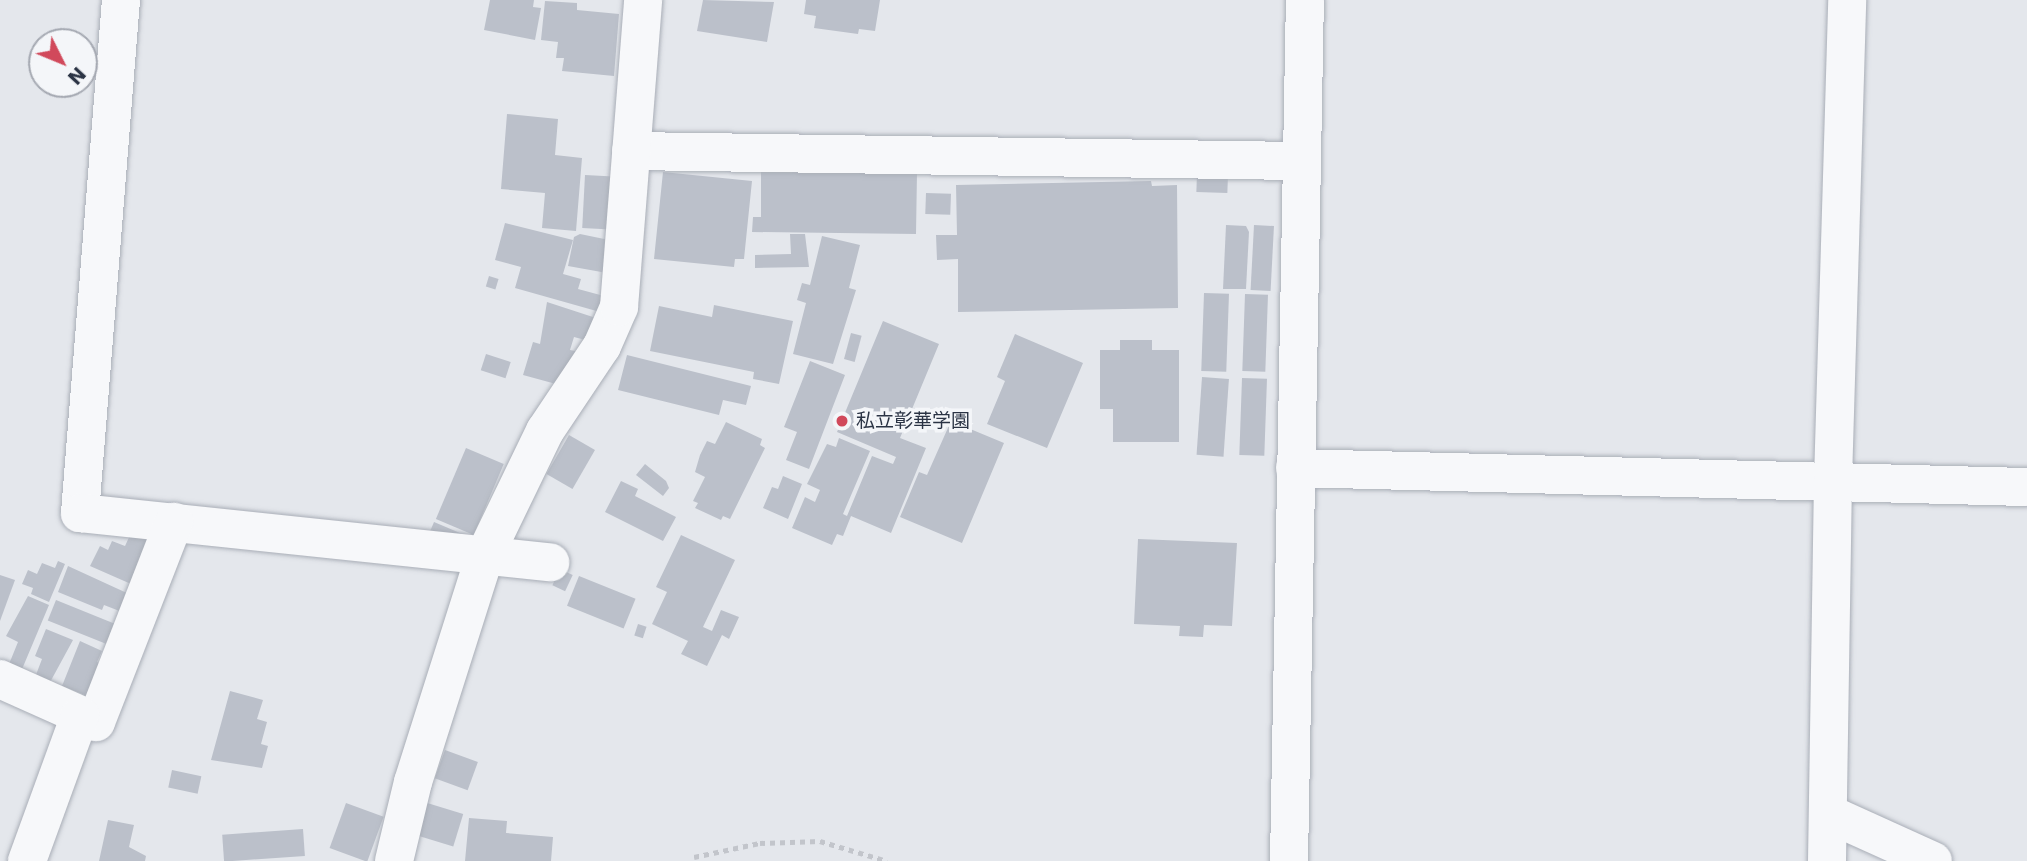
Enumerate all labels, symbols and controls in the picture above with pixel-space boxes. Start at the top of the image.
north arrow [28,28,98,98]
text: N [63,63,90,89]
place label: 私立彰華学園 [856,410,970,432]
marker: 私立彰華学園 [834,413,850,429]

